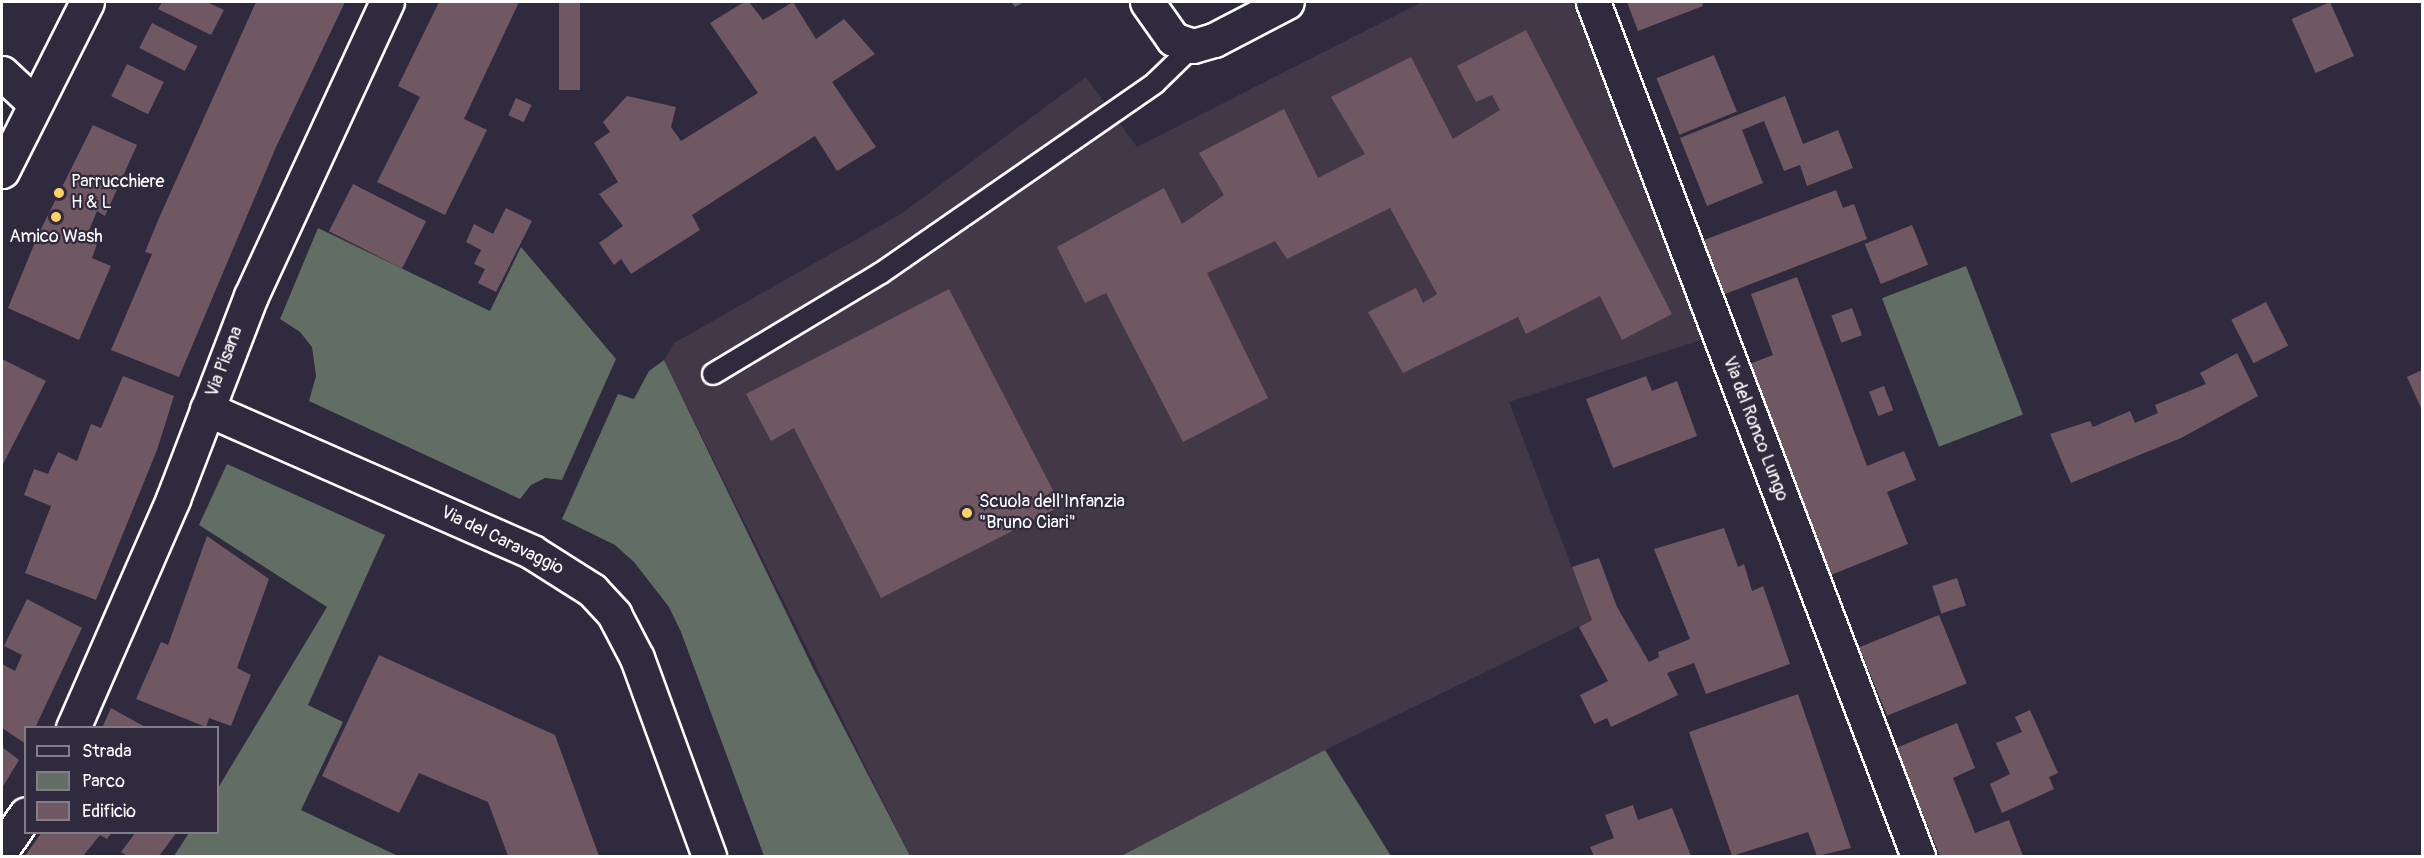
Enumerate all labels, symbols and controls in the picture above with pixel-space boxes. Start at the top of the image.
place label: Parrucchiere H & L [71,172,164,214]
marker: Parrucchiere H & L [52,186,66,200]
marker: Amico Wash [49,210,63,224]
place label: Amico Wash [9,226,103,248]
street label: Via Pisana [202,324,248,400]
street label: Via del Ronco Lungo [1717,354,1793,504]
place label: Scuola dell'Infanzia "Bruno Ciari" [979,492,1125,534]
street label: Via del Caravaggio [437,502,567,580]
marker: Scuola dell'Infanzia "Bruno Ciari" [960,506,974,520]
legend [24,726,219,834]
text: Strada [82,740,132,763]
text: Parco [82,770,125,793]
text: Edificio [82,800,136,823]

